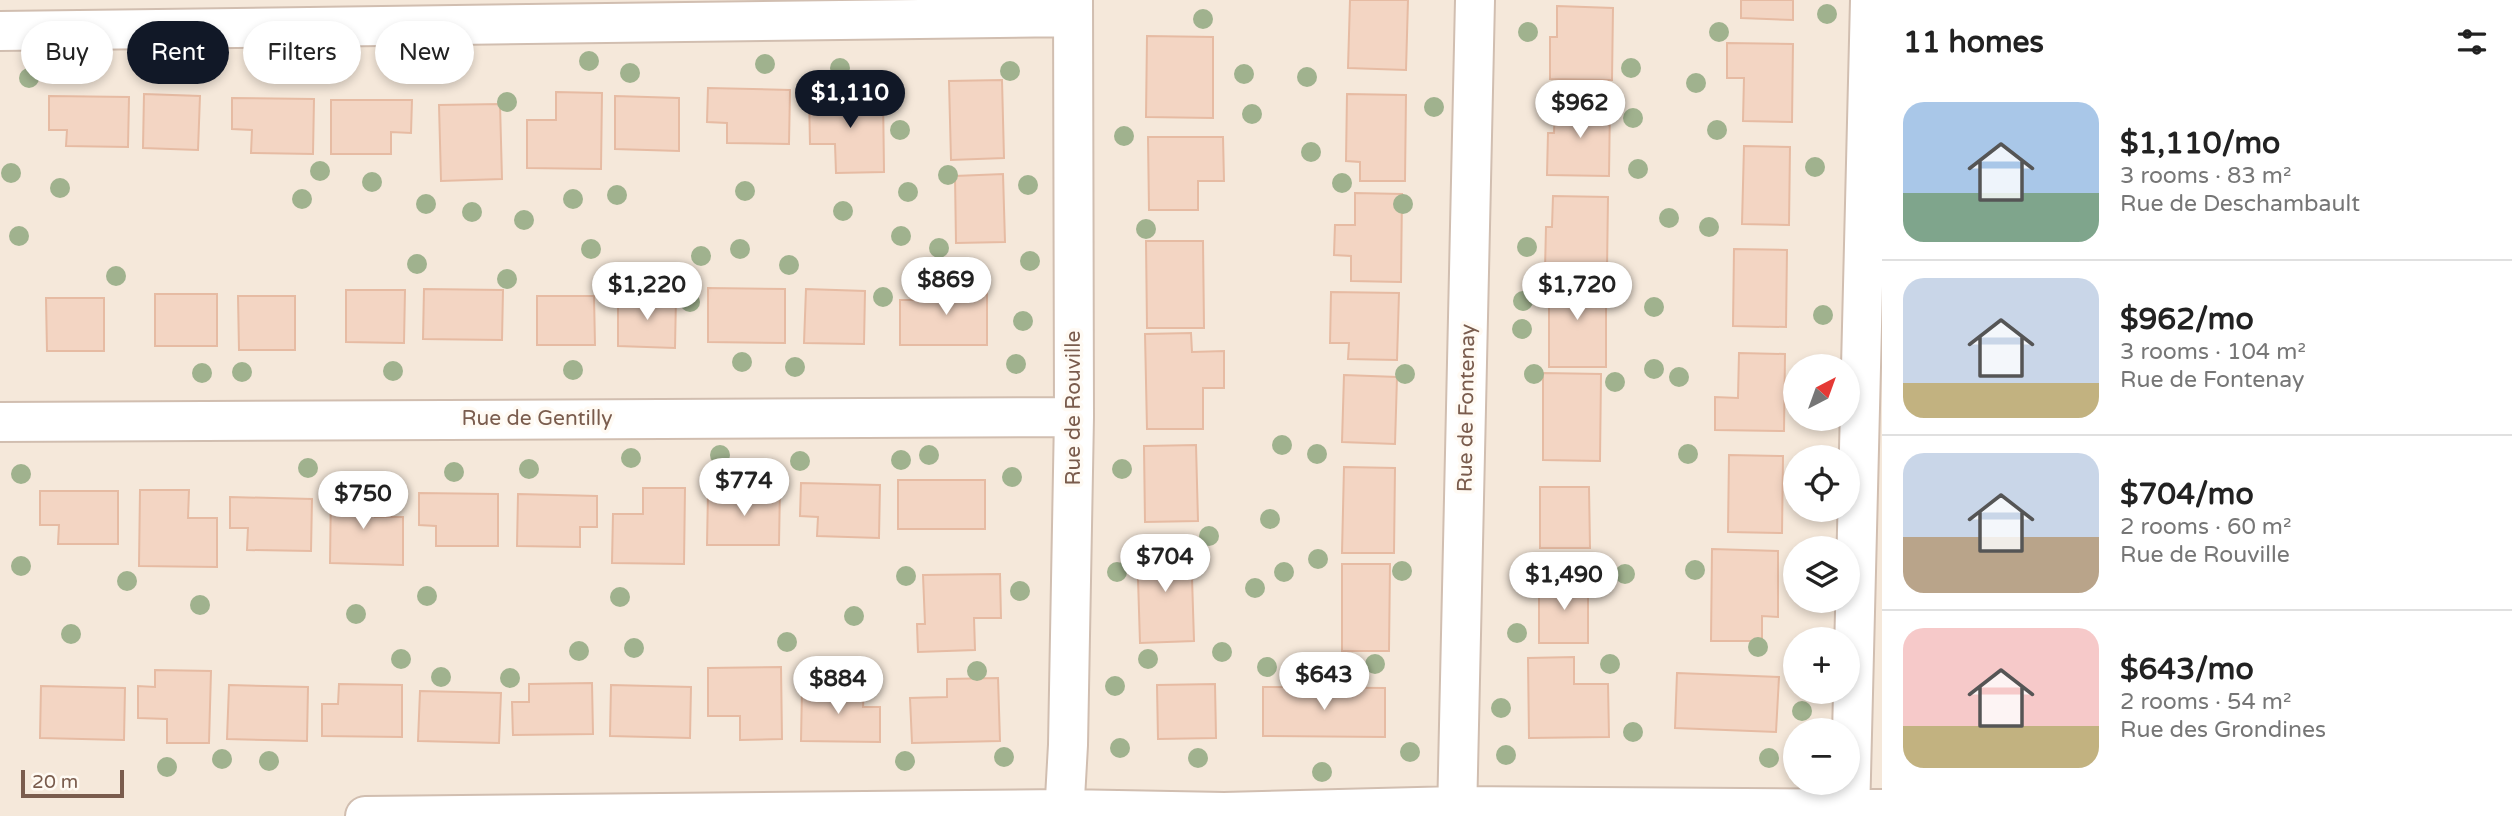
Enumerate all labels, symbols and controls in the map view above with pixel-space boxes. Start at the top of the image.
chip: Buy [21,21,113,84]
chip: Rent [127,21,229,84]
chip: Filters [243,21,361,84]
chip: New [375,21,474,84]
icon: filters [2453,23,2491,61]
text: 11 homes [1903,24,2044,61]
pin: $1,110 [793,71,907,130]
text: $1,110 [811,79,889,107]
pin: $962 [1539,80,1621,140]
text: $962 [1551,89,1609,117]
text: $1,110/mo [2120,125,2280,162]
icon: home [1959,130,2043,214]
text: 3 rooms · 83 m² [2120,162,2291,190]
text: Rue de Deschambault [2120,190,2360,218]
pin: $869 [905,258,987,317]
pin: $1,220 [590,262,704,322]
pin: $1,720 [1520,262,1634,322]
text: $869 [917,266,975,294]
text: $1,220 [608,271,686,299]
text: $1,720 [1538,271,1616,299]
text: $962/mo [2120,301,2254,338]
icon: home [1959,306,2043,390]
street label: Rue de Fontenay [1453,324,1480,492]
street label: Rue de Rouville [1061,330,1086,485]
text: 3 rooms · 104 m² [2120,338,2306,366]
north arrow [1783,354,1860,430]
map controls [1783,354,1860,795]
text: Rue de Fontenay [2120,366,2304,394]
street label: Rue de Gentilly [462,406,613,431]
button: locate [1783,445,1860,522]
pin: $774 [703,458,785,518]
text: $774 [715,467,773,495]
pin: $750 [322,472,404,531]
text: $704/mo [2120,476,2254,513]
text: $750 [334,480,392,508]
icon: home [1959,481,2043,565]
text: 2 rooms · 60 m² [2120,513,2291,541]
pin: $704 [1124,534,1206,594]
button: layers [1783,536,1860,613]
text: Rue de Rouville [2120,541,2290,569]
text: $704 [1136,543,1194,571]
pin: $1,490 [1507,552,1621,612]
text: $1,490 [1525,561,1603,589]
button: + [1783,627,1860,704]
text: $643/mo [2120,651,2254,688]
pin: $643 [1283,652,1365,712]
pin: $884 [797,656,879,716]
icon: home [1959,656,2043,740]
text: $643 [1295,661,1353,689]
text: $884 [809,665,867,693]
text: 2 rooms · 54 m² [2120,688,2291,716]
text: Rue des Grondines [2120,716,2326,744]
button: − [1783,718,1860,795]
scale bar [21,767,124,799]
text: 20 m [32,771,78,793]

